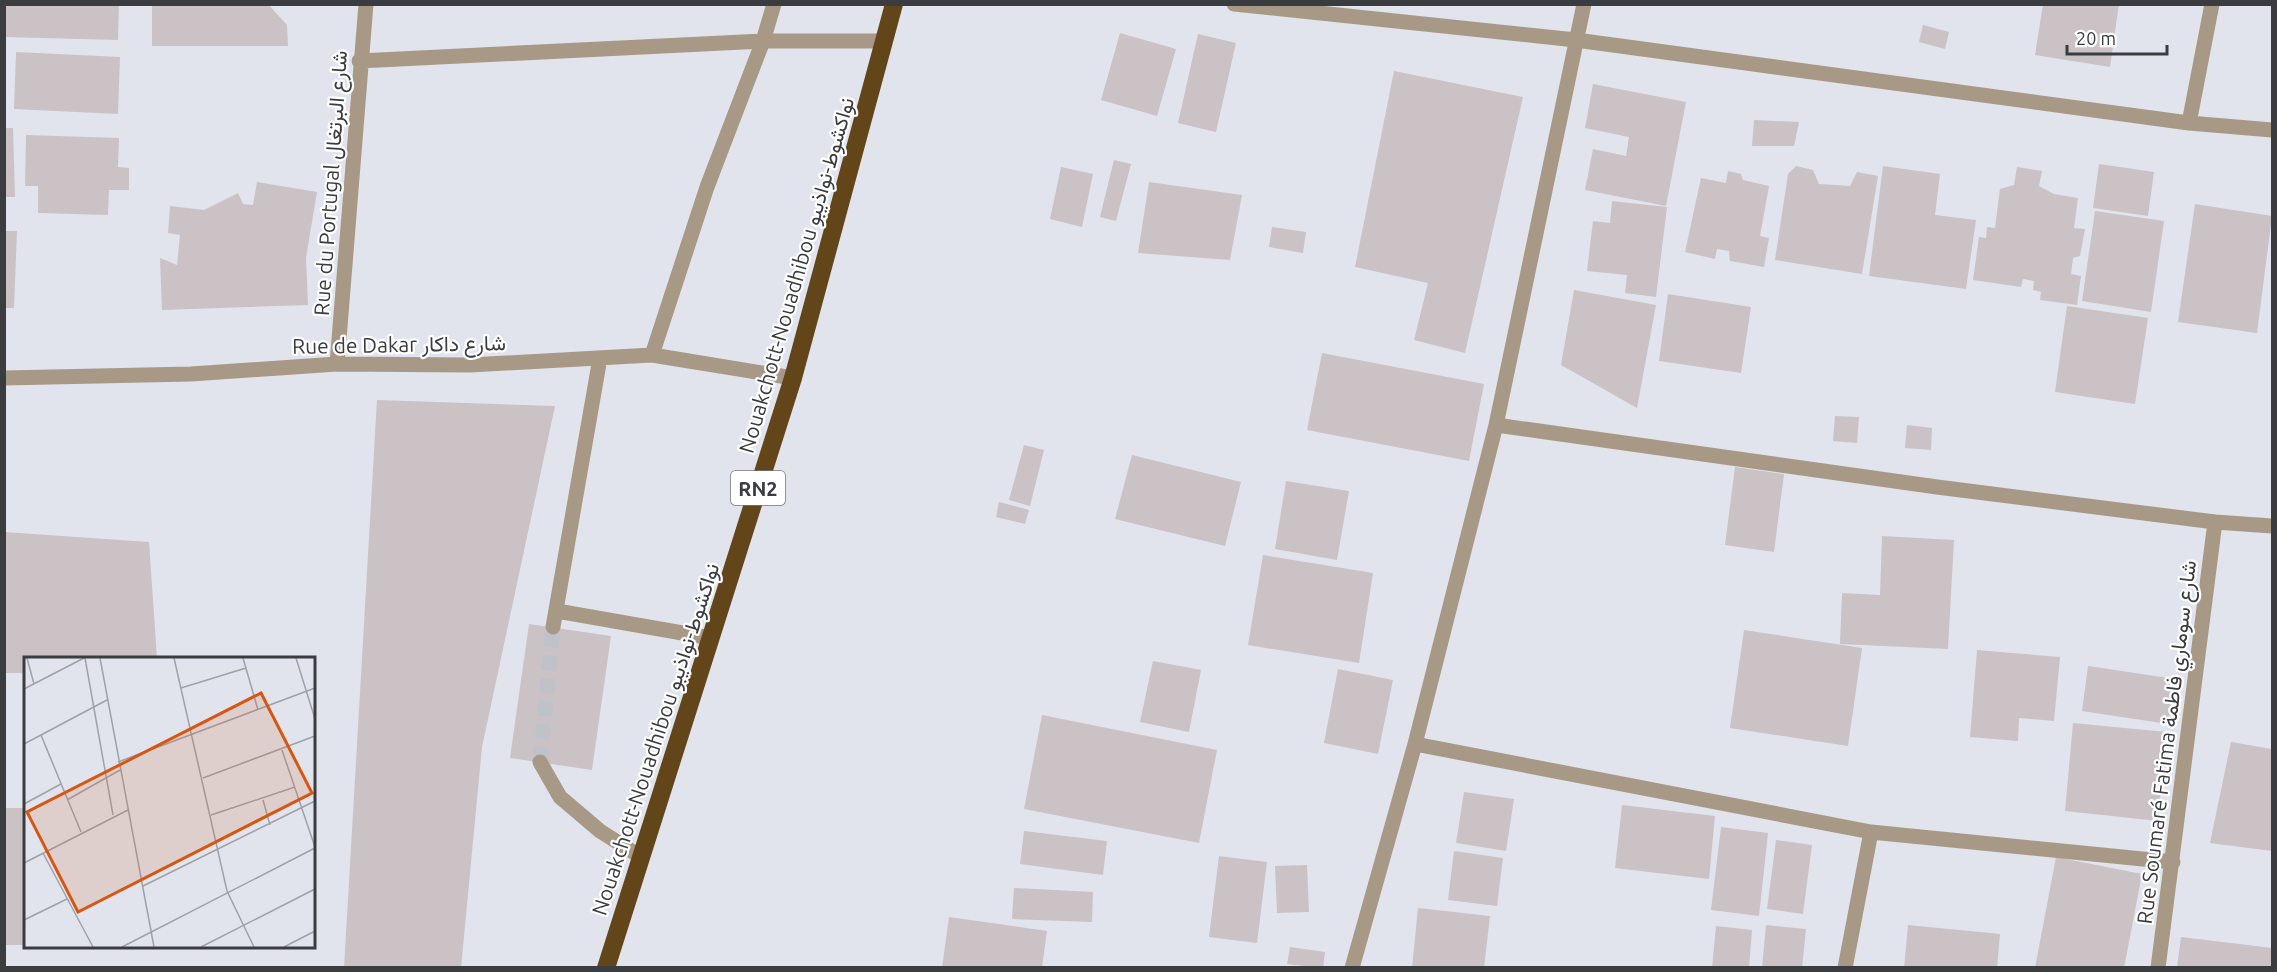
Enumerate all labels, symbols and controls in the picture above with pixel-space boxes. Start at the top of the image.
scale bar [2067,18,2168,56]
text: 20 m [2076,28,2116,48]
street label: Rue du Portugal شارع البرتغال [309,50,354,317]
street label: Nouakchott-Nouadhibou نواكشوط-نواذيبو [734,94,860,456]
street label: Rue de Dakar شارع داكار [292,330,506,361]
road number: RN2 [731,471,785,505]
street label: Rue Soumaré Fatima شارع سوماري فاطمة [2132,559,2206,926]
street label: Nouakchott-Nouadhibou نواكشوط-نواذيبو [587,560,725,919]
inset map [24,657,315,948]

